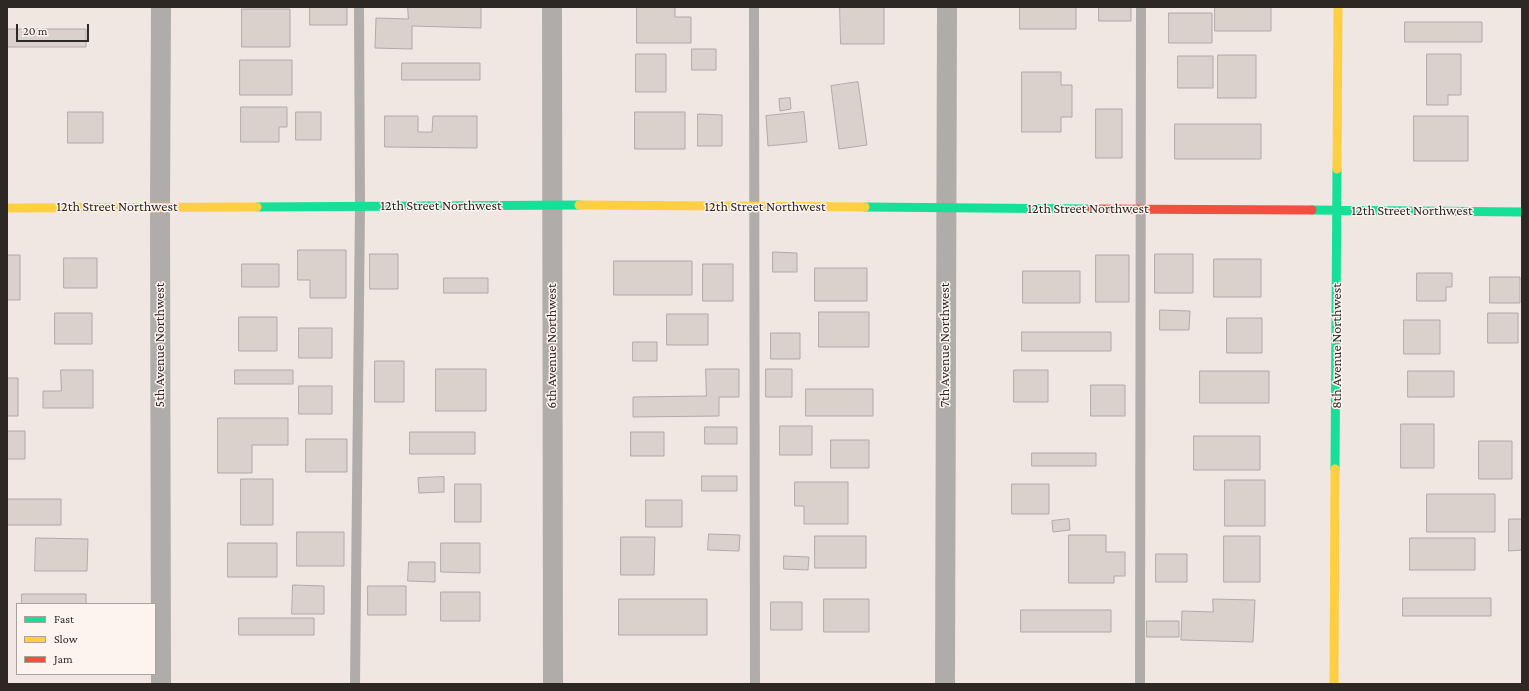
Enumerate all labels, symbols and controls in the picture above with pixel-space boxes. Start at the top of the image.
scale bar [18,16,91,42]
text: 20 m [23,24,47,38]
street label: 12th Street Northwest [380,198,502,214]
street label: 12th Street Northwest [56,199,178,215]
street label: 12th Street Northwest [704,199,826,215]
street label: 12th Street Northwest [1027,201,1149,217]
street label: 12th Street Northwest [1351,203,1473,219]
street label: 5th Avenue Northwest [152,283,168,407]
street label: 6th Avenue Northwest [544,283,560,409]
street label: 7th Avenue Northwest [937,283,953,407]
street label: 8th Avenue Northwest [1329,283,1345,409]
legend [16,603,156,675]
text: Fast [54,612,74,626]
text: Slow [54,632,78,646]
text: Jam [54,652,73,666]

